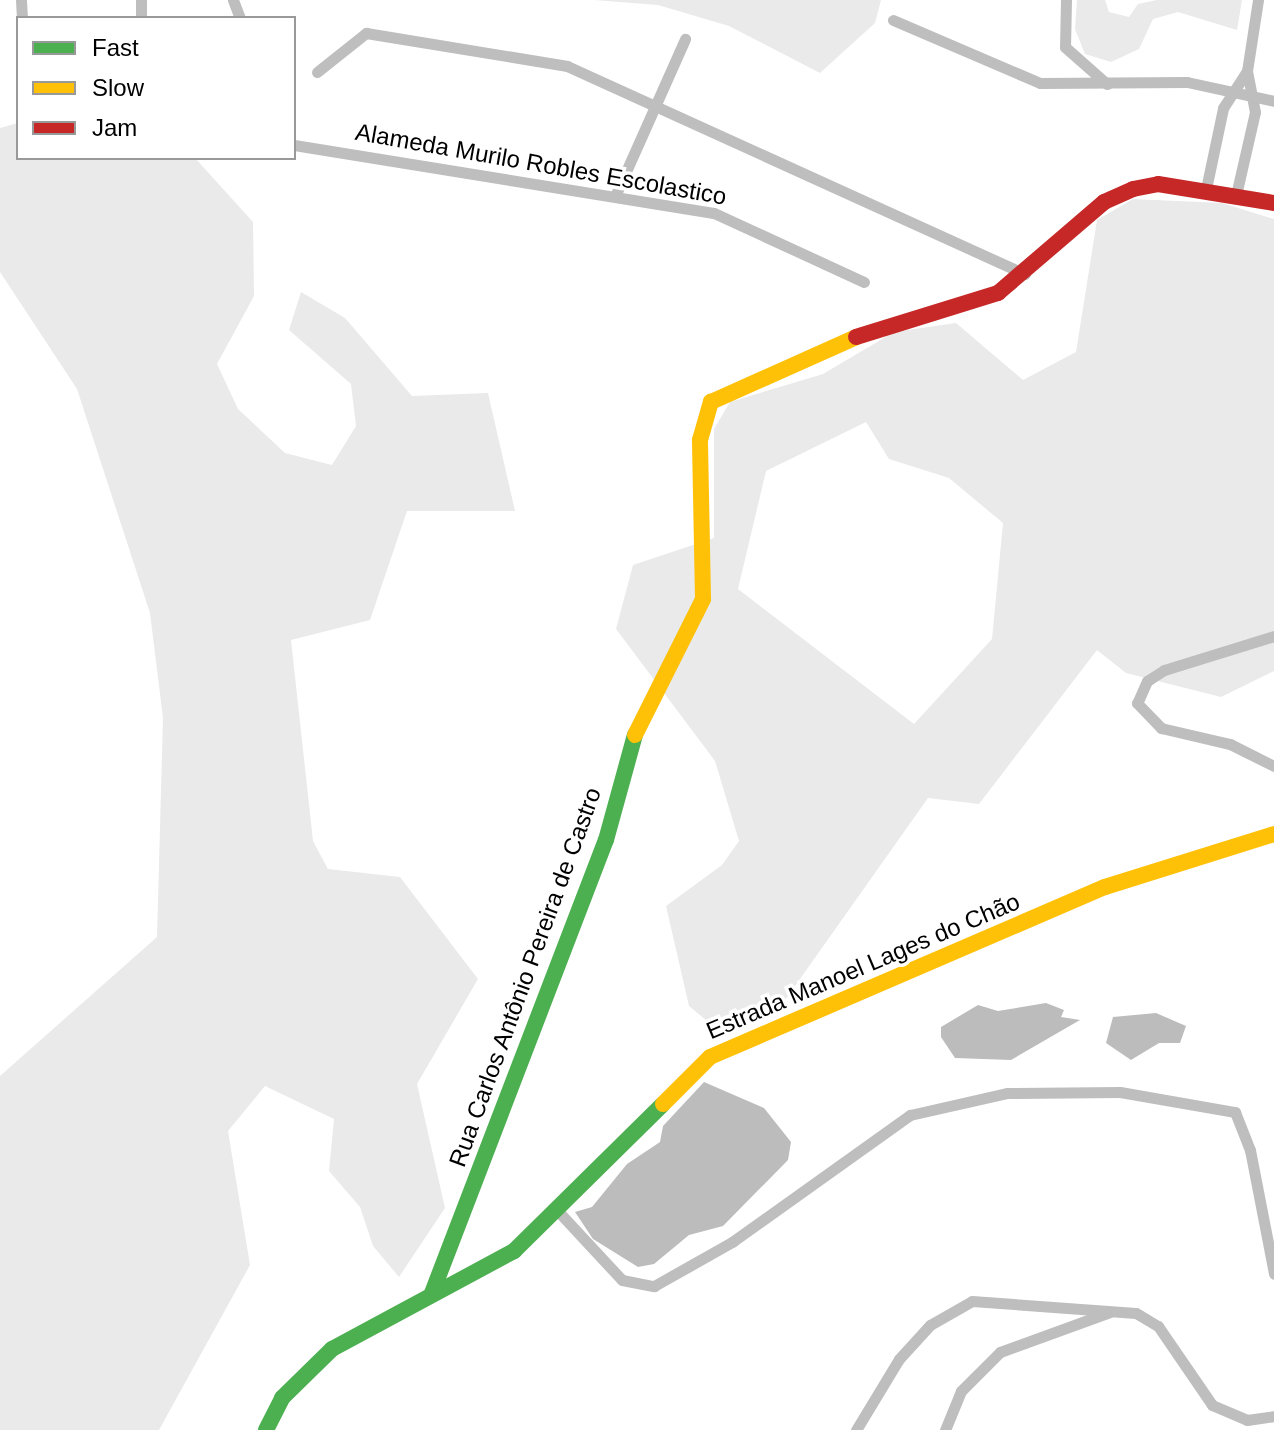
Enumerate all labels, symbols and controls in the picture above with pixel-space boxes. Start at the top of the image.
legend [16,16,296,160]
text: Fast [92,34,139,61]
text: Slow [92,74,144,101]
text: Jam [92,114,137,141]
street label: Alameda Murilo Robles Escolastico [353,117,729,211]
street label: Rua Carlos Antônio Pereira de Castro [443,783,607,1171]
street label: Estrada Manoel Lages do Chão [702,887,1024,1045]

